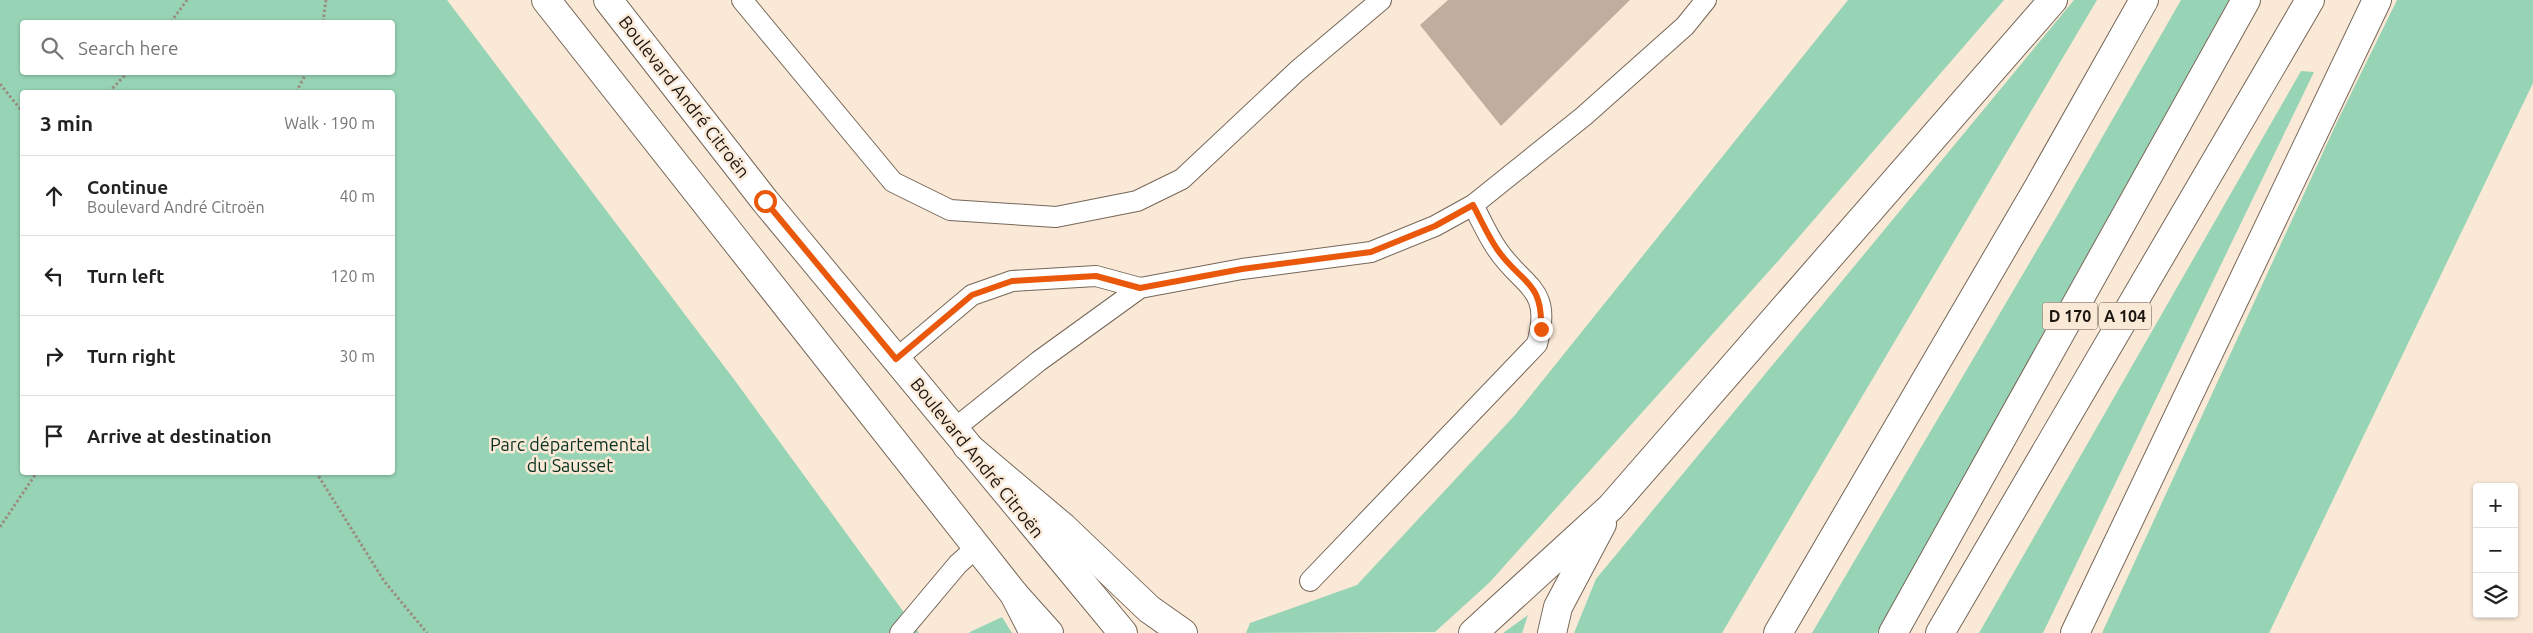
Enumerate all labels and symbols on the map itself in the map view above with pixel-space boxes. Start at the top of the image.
street label: Boulevard André Citroën [615,12,754,181]
route start [754,190,777,213]
road number: D 170 [2042,302,2098,330]
road number: A 104 [2099,302,2151,330]
route end [1530,318,1553,341]
street label: Boulevard André Citroën [907,373,1048,541]
park label: Parc départemental du Sausset [490,434,650,475]

